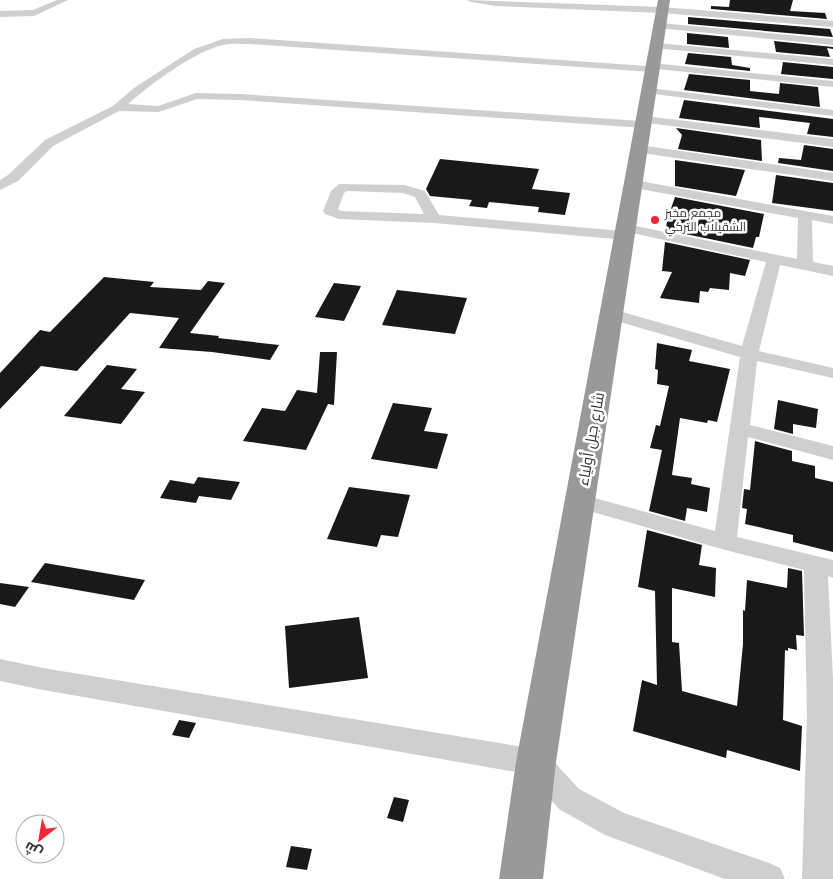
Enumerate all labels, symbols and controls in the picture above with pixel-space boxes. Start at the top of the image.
place label: مجمع مخبز الشقيلاب التركي [664,204,746,237]
marker: مجمع مخبز الشقيلاب التركي [649,214,661,226]
street label: شارع جبل أولياء [572,391,610,487]
north arrow [15,814,65,864]
text: ش [20,837,46,863]

